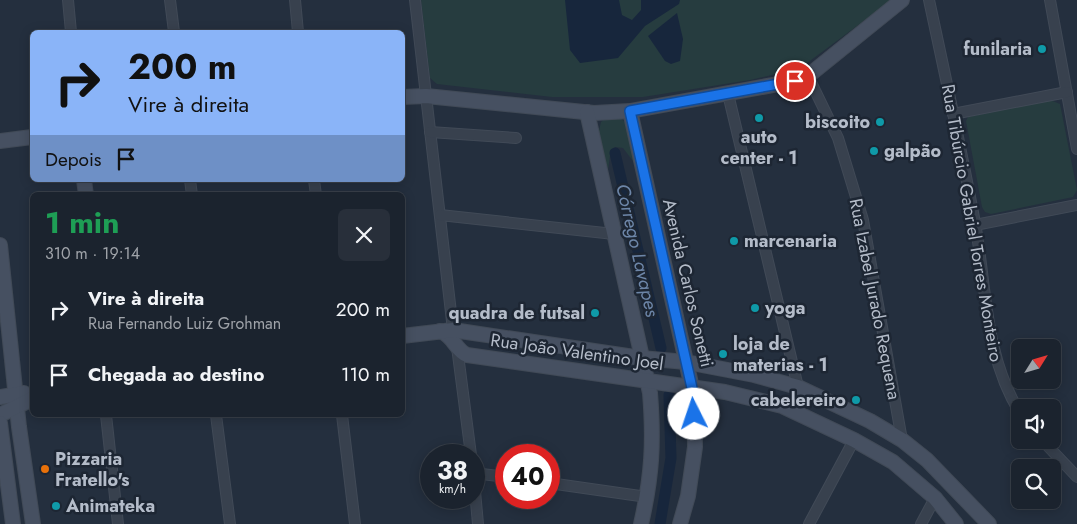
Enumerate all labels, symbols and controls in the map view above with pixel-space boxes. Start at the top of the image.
place label: funilaria [964,36,1032,62]
text: 200 m [128,42,237,92]
marker: funilaria [1036,43,1048,55]
icon: right [45,50,110,115]
pin [774,60,816,102]
icon: arrive [781,67,809,95]
street label: Rua Tibúrcio Gabriel Torres Monteiro [935,82,1009,364]
text: Vire à direita [128,88,249,120]
place label: biscoito [805,109,870,135]
marker: auto center - 1 [753,112,765,124]
marker: biscoito [874,116,886,128]
place label: auto center - 1 [721,124,797,171]
place label: galpão [884,138,941,164]
icon: arrive [112,145,140,173]
marker: galpão [868,145,880,157]
text: Depois [45,146,102,173]
water label: Córrego Lavapes [609,181,666,320]
street label: Avenida Carlos Sonetti [656,196,720,370]
street label: Rua Izabel Jurado Requena [843,196,907,402]
text: 1 min [45,201,119,244]
button: close [338,209,390,261]
place label: marcenaria [744,228,837,254]
marker: marcenaria [728,235,740,247]
text: 310 m · 19:14 [45,242,140,265]
text: Vire à direita [88,285,204,312]
place label: yoga [764,295,805,321]
icon: right [45,296,73,324]
text: 200 m [336,296,390,323]
place label: quadra de futsal [448,300,585,326]
marker: yoga [749,302,761,314]
marker: quadra de futsal [589,307,601,319]
text: Rua Fernando Luiz Grohman [88,312,281,335]
street label: Rua João Valentino Joel [489,327,665,377]
place label: loja de materias - 1 [733,331,828,378]
north arrow [1011,339,1061,389]
map controls [1011,339,1061,509]
marker: loja de materias - 1 [717,348,729,360]
icon: arrive [45,361,73,389]
text: Chegada ao destino [88,361,264,388]
text: 110 m [341,361,390,388]
position arrow [667,387,719,439]
place label: cabelereiro [751,387,846,413]
marker: cabelereiro [850,394,862,406]
button: sound [1011,399,1061,449]
speed limit sign: 40 [495,444,560,509]
place label: Pizzaria Fratello's [55,446,129,493]
text: 38 [437,452,468,488]
button: search [1011,459,1061,509]
marker: Pizzaria Fratello's [39,463,51,475]
text: km/h [439,480,466,498]
place label: Animateka [65,493,155,519]
marker: Animateka [50,500,62,512]

